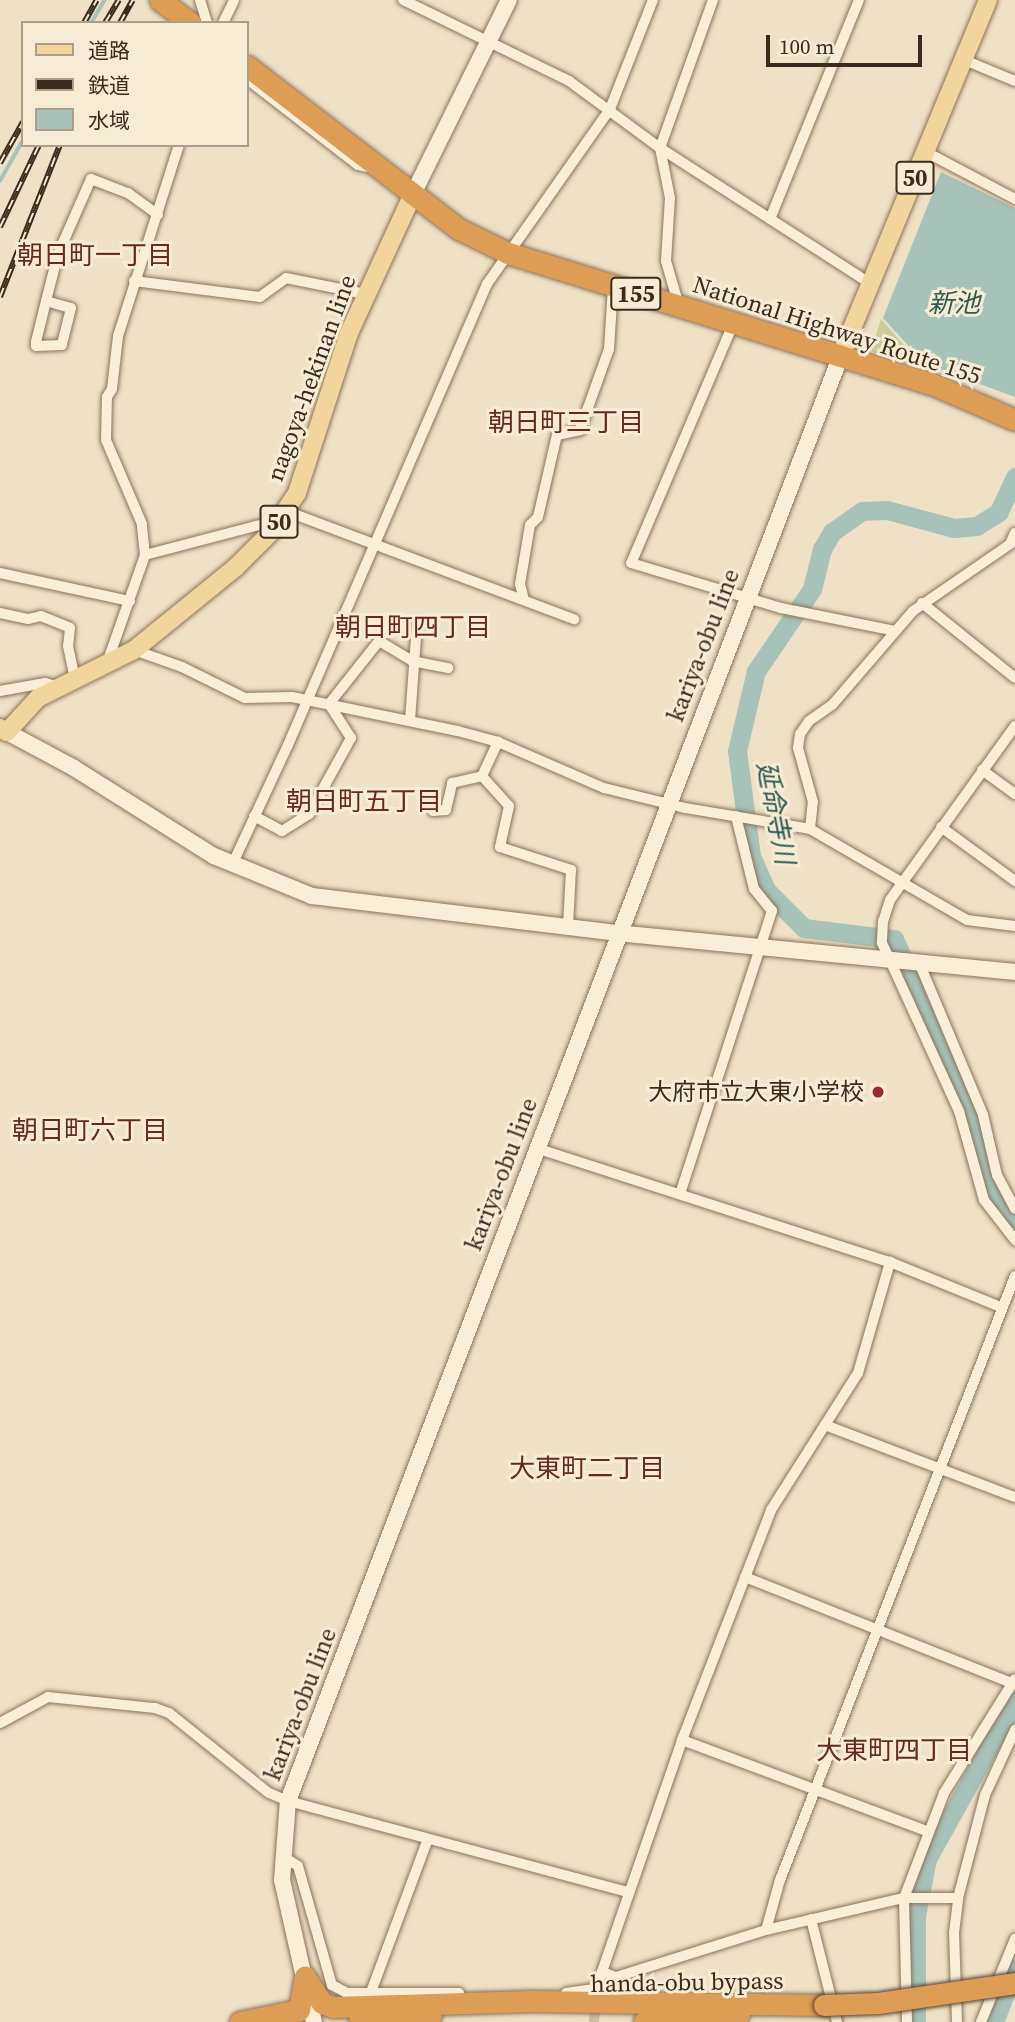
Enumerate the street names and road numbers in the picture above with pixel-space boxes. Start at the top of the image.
road number: 50 [894,158,936,197]
street label: National Highway Route 155 [689,270,985,390]
street label: nagoya-hekinan line [260,271,362,485]
road number: 155 [610,274,662,314]
road number: 50 [258,502,300,542]
street label: kariya-obu line [661,565,745,725]
street label: kariya-obu line [459,1094,543,1254]
street label: kariya-obu line [258,1624,342,1784]
street label: handa-obu bypass [590,1966,784,1998]

